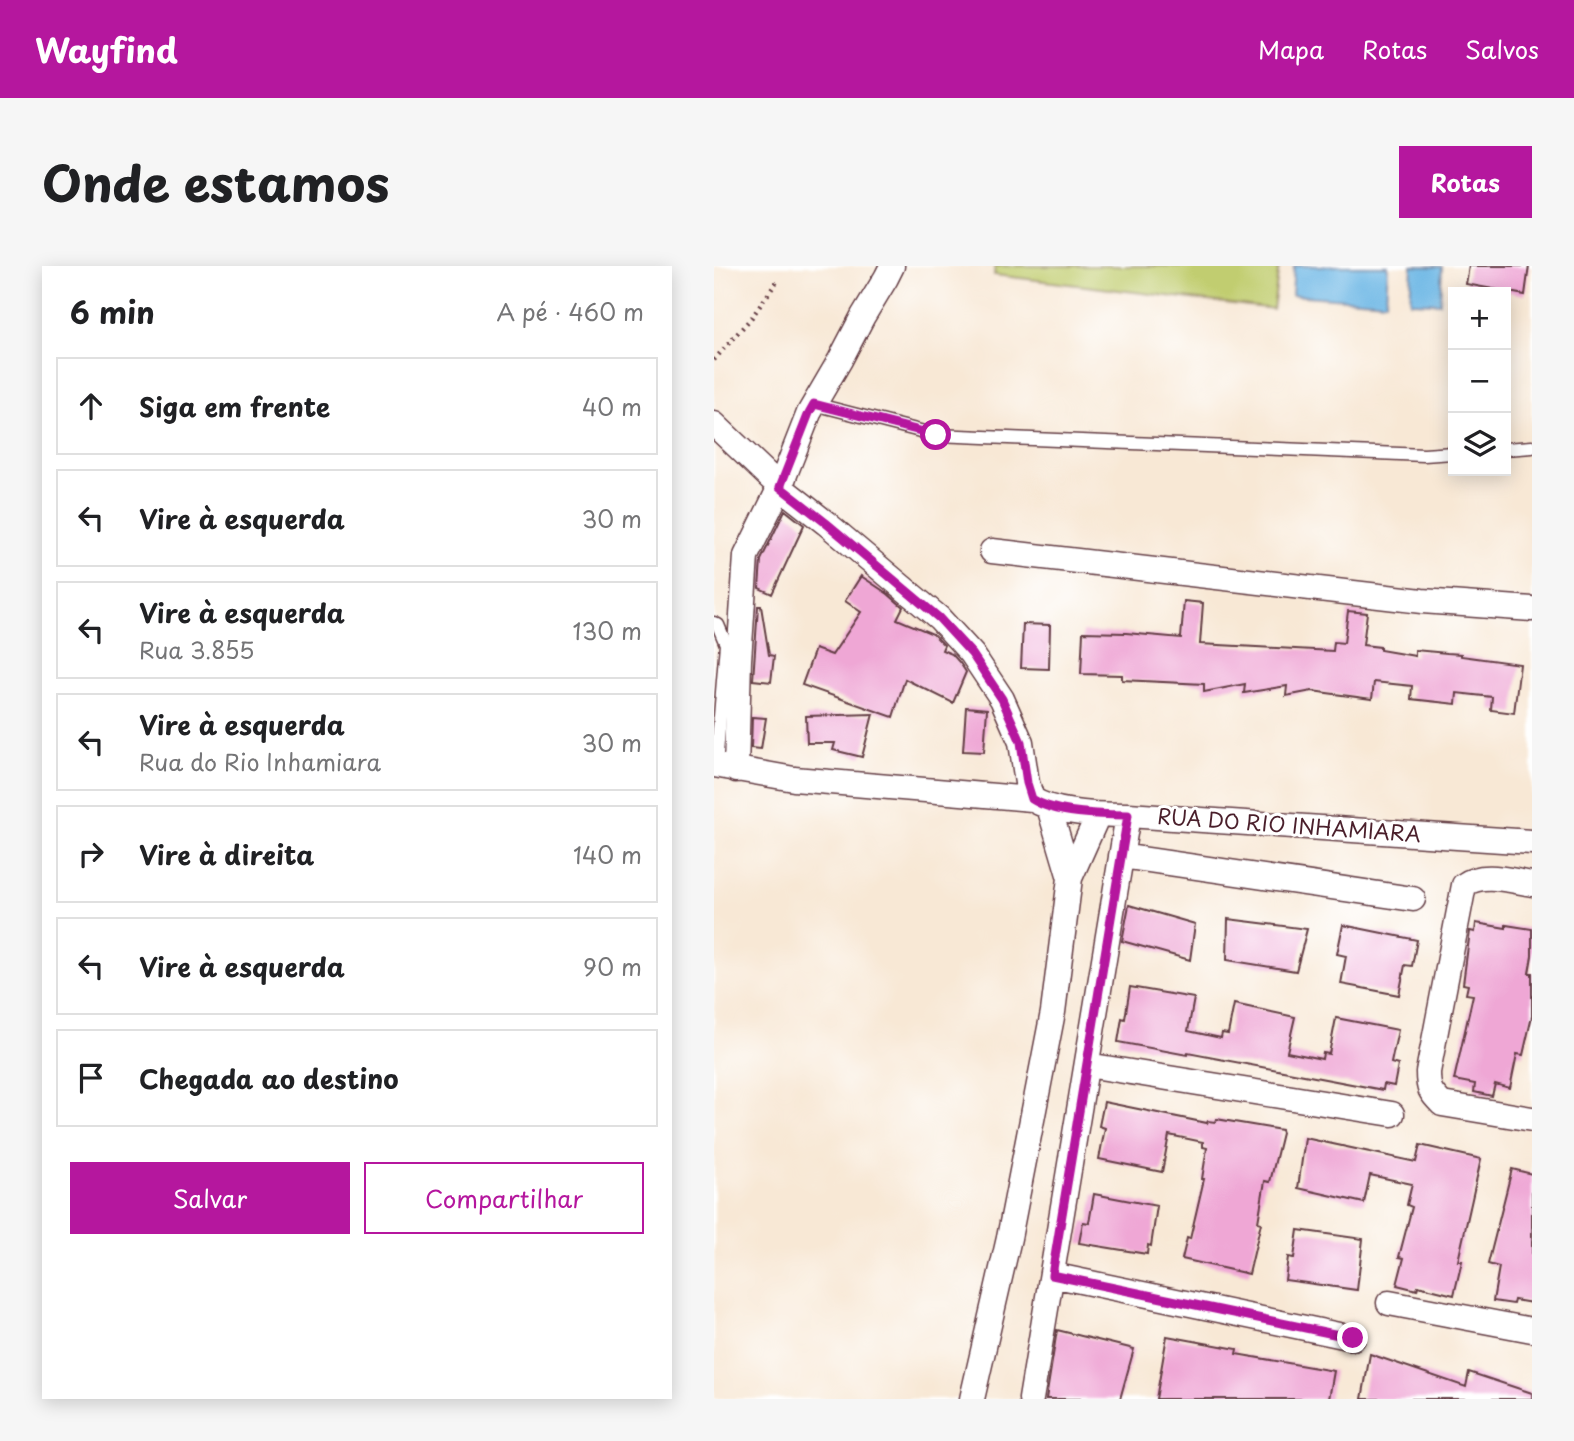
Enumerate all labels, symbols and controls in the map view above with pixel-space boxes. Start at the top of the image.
text: Wayfind [35,24,178,74]
text: Mapa [1258,31,1324,67]
text: Rotas [1362,31,1427,67]
text: Salvos [1465,31,1539,67]
text: Onde estamos [42,145,389,219]
button: Rotas [1399,146,1532,218]
map controls [1448,287,1511,476]
button: + [1448,287,1511,350]
text: 6 min [70,289,155,334]
text: A pé · 460 m [496,294,644,329]
button: − [1448,350,1511,413]
icon: ahead [72,387,110,425]
text: Siga em frente [139,387,330,426]
text: 40 m [582,389,642,424]
button: layers [1448,413,1511,476]
route start [920,419,951,450]
icon: left [72,499,110,537]
text: Vire à esquerda [139,499,345,538]
text: 30 m [581,501,642,536]
text: Vire à esquerda [139,593,345,632]
icon: left [72,611,110,649]
text: 130 m [572,613,642,648]
text: Rua 3.855 [139,632,254,667]
text: Vire à esquerda [139,705,345,744]
icon: left [72,723,110,761]
text: 30 m [581,725,642,760]
text: Rua do Rio Inhamiara [139,744,381,779]
street label: RUA DO RIO INHAMIARA [1156,799,1422,849]
icon: right [72,835,110,873]
text: Vire à direita [139,835,314,874]
text: 140 m [573,837,642,872]
icon: left [72,947,110,985]
text: Vire à esquerda [139,947,345,986]
text: 90 m [583,949,642,984]
icon: arrive [72,1059,110,1097]
text: Chegada ao destino [139,1059,398,1098]
button: Salvar [70,1162,350,1234]
button: Compartilhar [364,1162,644,1234]
route end [1337,1322,1368,1353]

